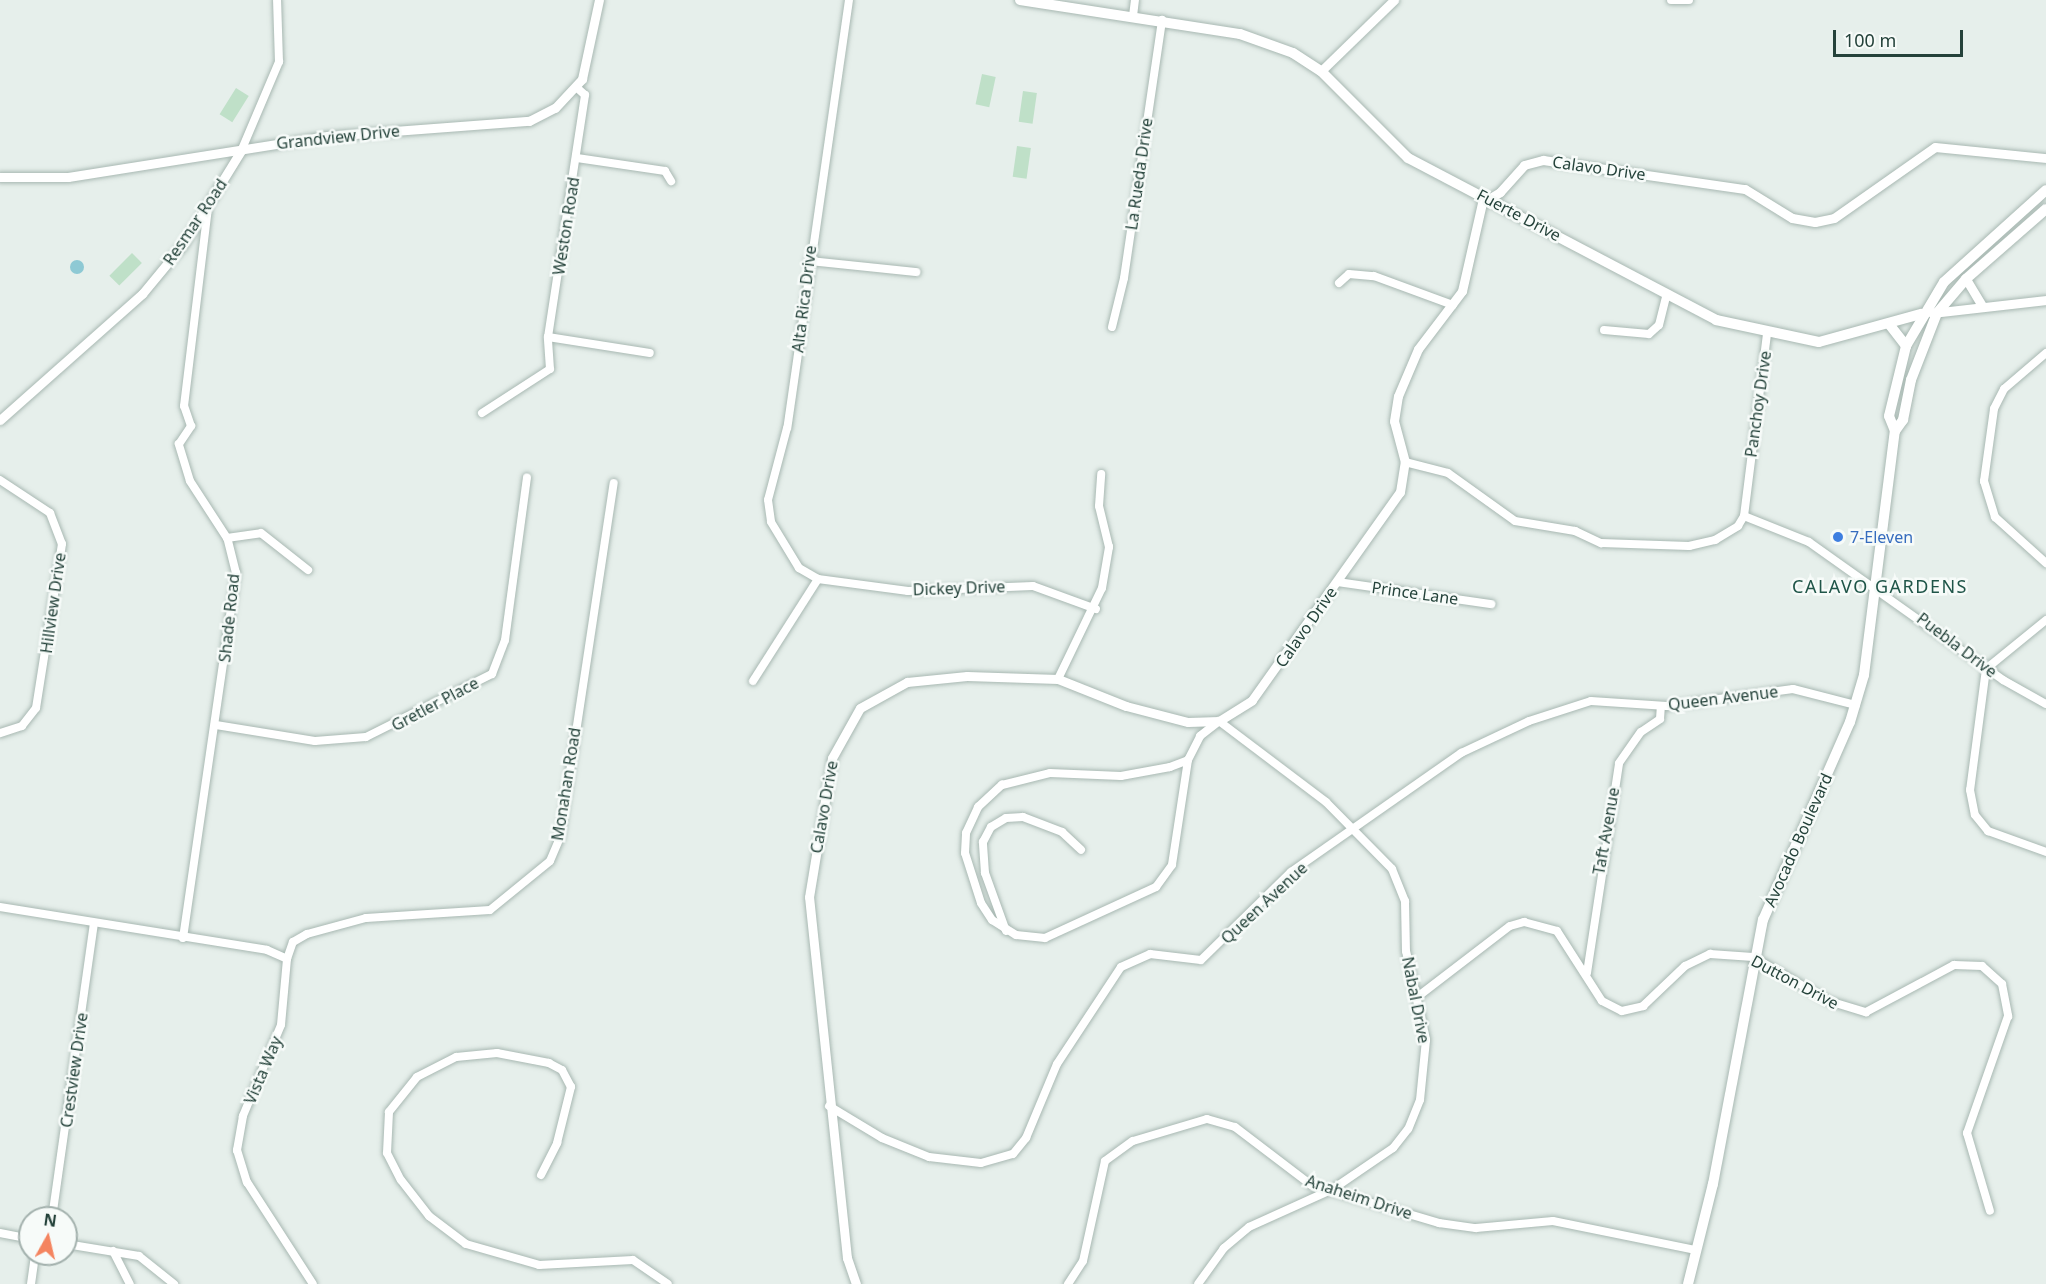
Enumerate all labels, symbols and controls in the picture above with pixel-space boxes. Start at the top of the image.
scale bar [1836,18,1966,56]
text: 100 m [1844,28,1896,52]
street label: La Rueda Drive [1122,117,1156,231]
street label: Grandview Drive [275,121,401,153]
street label: Calavo Drive [1551,152,1647,184]
street label: Resmar Road [159,175,231,269]
street label: Weston Road [549,176,583,276]
street label: Fuerte Drive [1474,185,1564,245]
street label: Alta Rica Drive [788,244,820,354]
street label: Panchoy Drive [1741,350,1775,458]
place label: 7-Eleven [1850,527,1913,547]
marker: 7-Eleven [1831,530,1845,544]
street label: Hillview Drive [36,551,70,655]
street label: Shade Road [215,573,243,663]
district label: CALAVO GARDENS [1792,575,1968,597]
street label: Dickey Drive [912,577,1006,599]
street label: Prince Lane [1370,577,1460,609]
street label: Calavo Drive [1271,583,1341,671]
street label: Puebla Drive [1913,609,2001,681]
street label: Gretler Place [388,673,482,735]
street label: Queen Avenue [1667,682,1779,714]
street label: Monahan Road [548,726,584,842]
street label: Calavo Drive [806,759,842,855]
street label: Avocado Boulevard [1760,770,1836,910]
street label: Taft Avenue [1589,786,1623,876]
street label: Queen Avenue [1217,858,1311,948]
street label: Dutton Drive [1748,951,1842,1013]
street label: Nabal Drive [1398,955,1434,1045]
street label: Crestview Drive [56,1011,92,1129]
street label: Vista Way [240,1033,286,1107]
street label: Anaheim Drive [1303,1171,1415,1223]
north arrow [18,1206,78,1266]
text: N [42,1208,58,1232]

